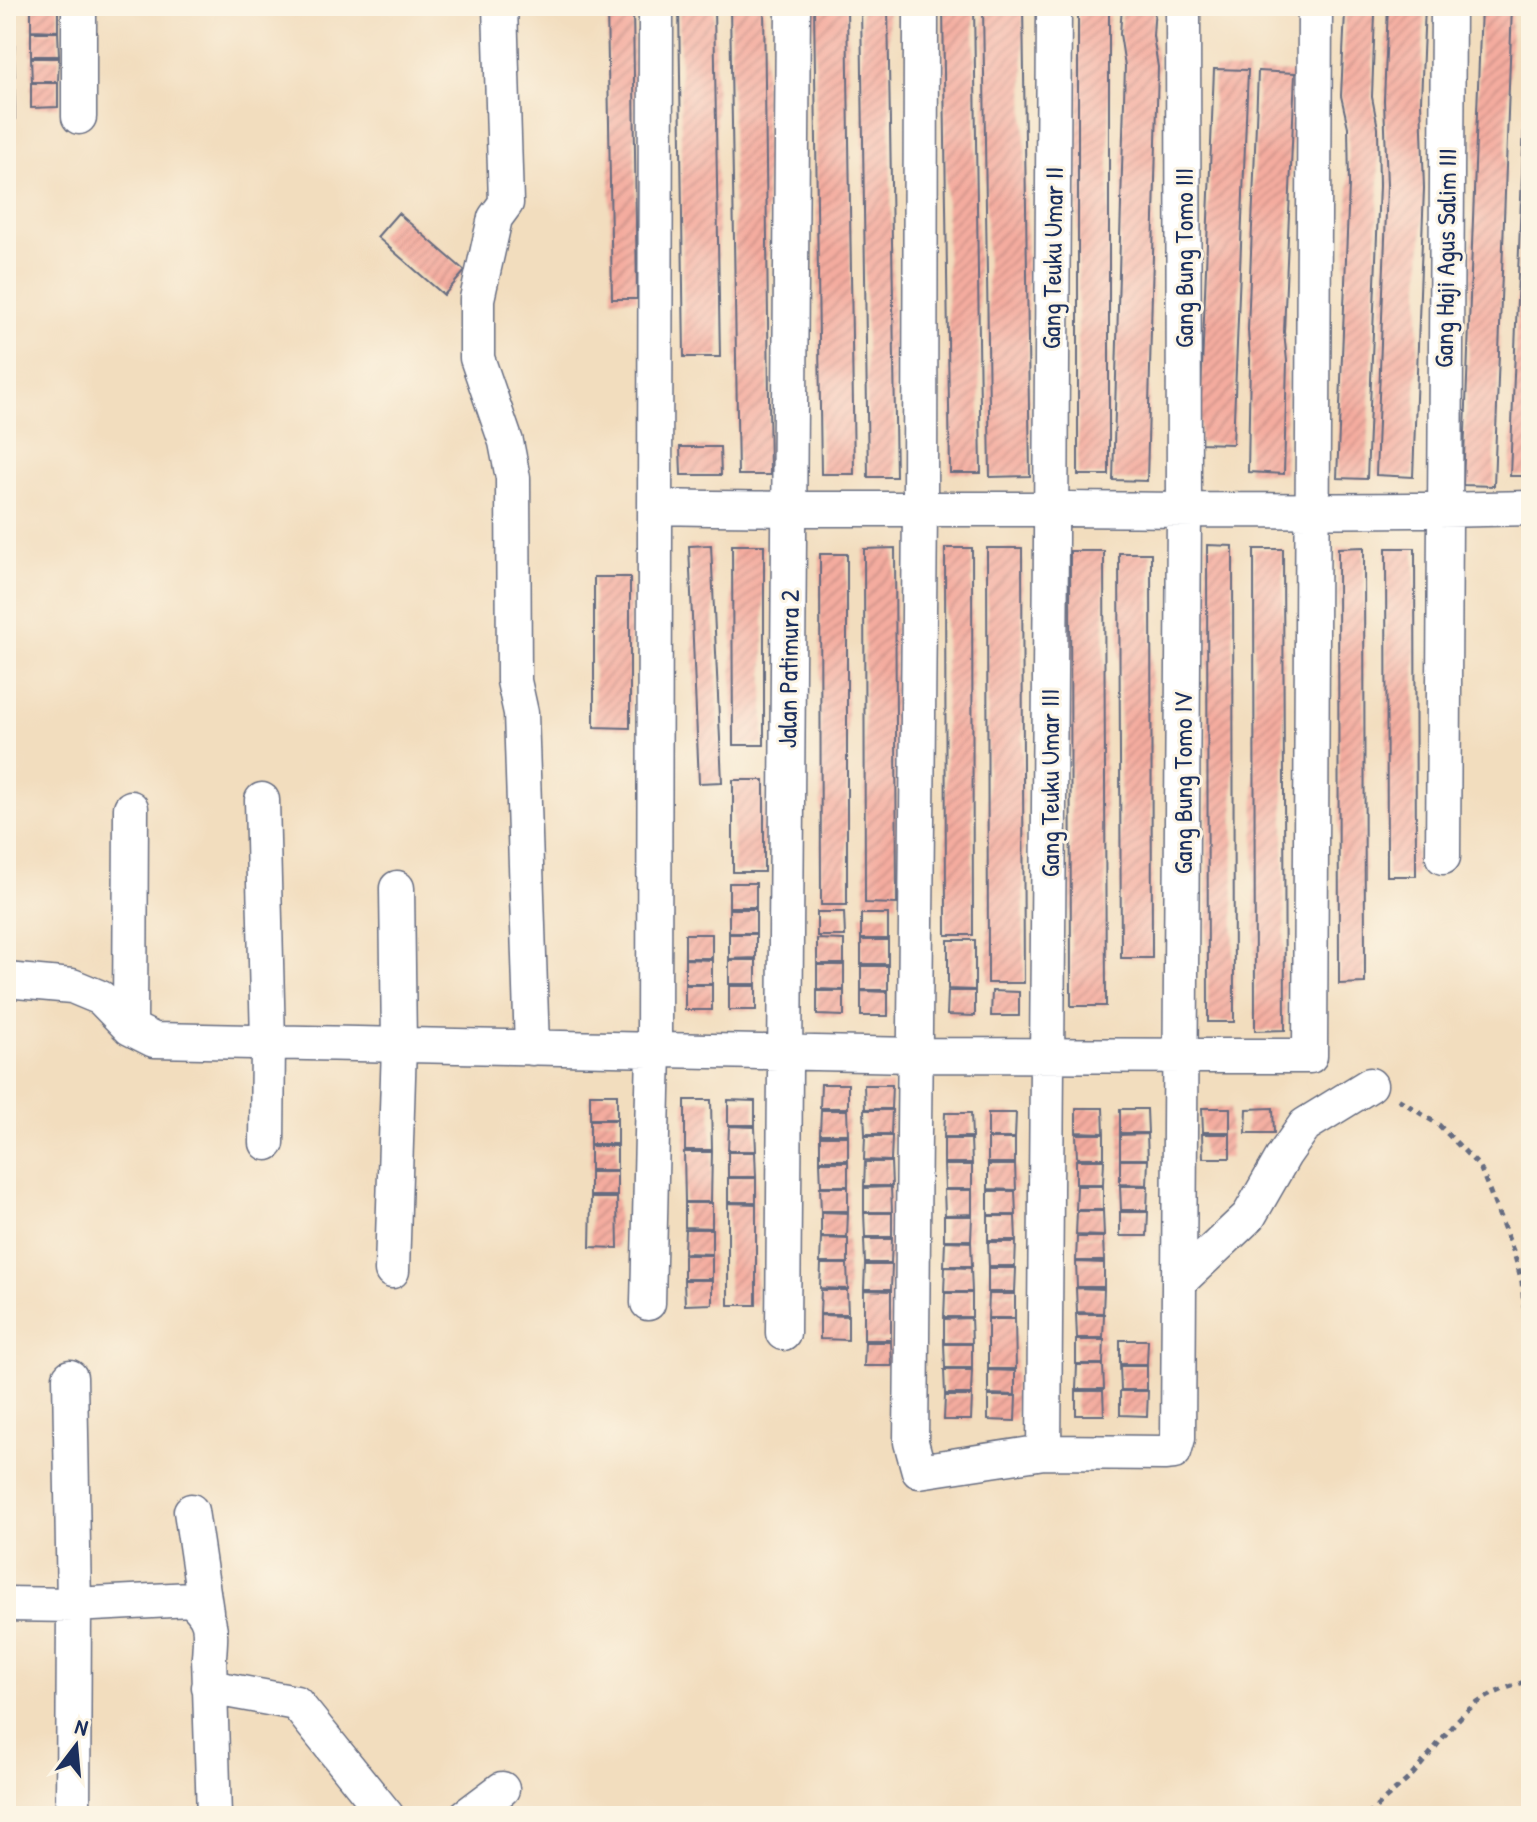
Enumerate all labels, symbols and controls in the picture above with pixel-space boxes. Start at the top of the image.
street label: Gang Haji Agus Salim III [1426,148,1464,368]
street label: Gang Teuku Umar II [1033,166,1071,350]
street label: Gang Bung Tomo III [1166,168,1201,348]
street label: Jalan Patimura 2 [769,589,807,749]
street label: Gang Teuku Umar III [1032,689,1067,877]
street label: Gang Bung Tomo IV [1165,691,1200,874]
north arrow [36,1706,116,1786]
text: N [72,1711,92,1743]

